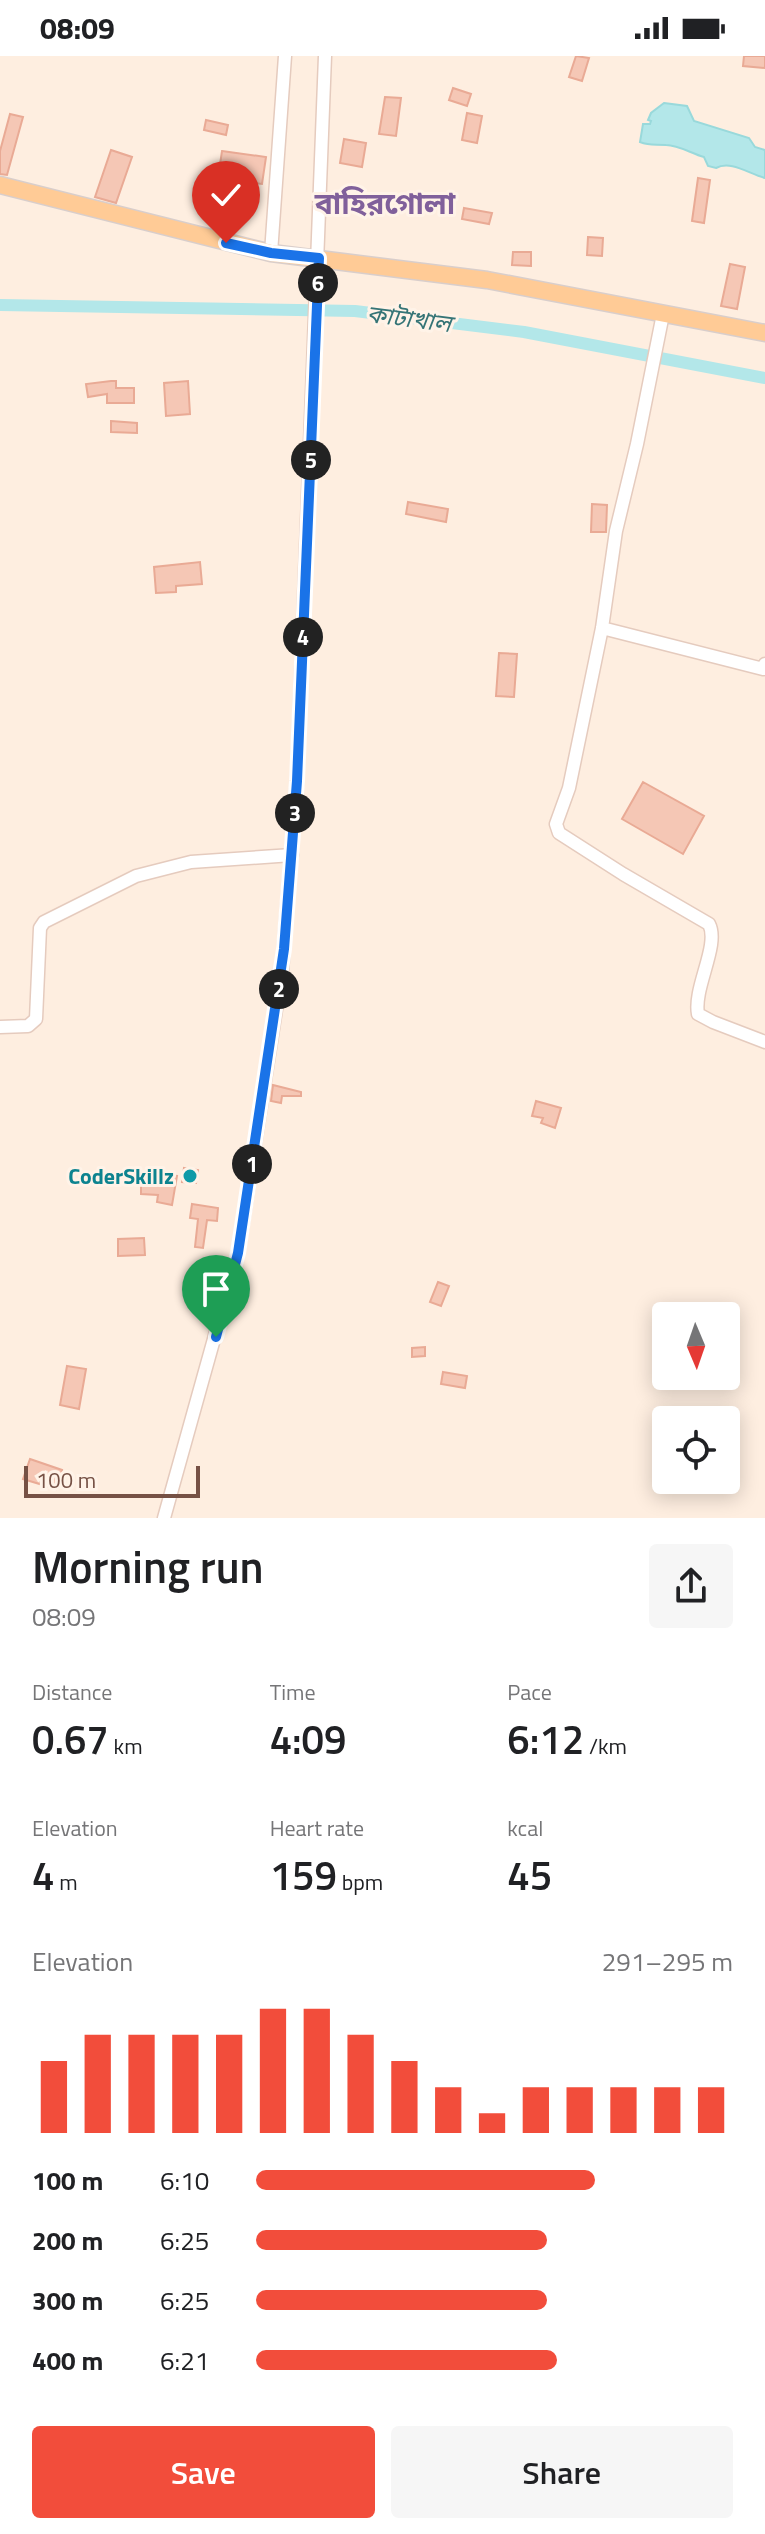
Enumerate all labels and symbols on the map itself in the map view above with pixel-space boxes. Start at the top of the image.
pin [192,161,260,243]
district label: বাহিরগোলা [314,180,456,226]
pin: 6 [298,263,338,303]
water label: কাটাখাল [365,295,458,342]
pin: 5 [291,440,331,480]
pin: 4 [283,617,323,657]
pin: 3 [275,793,315,833]
pin: 2 [259,969,299,1009]
pin: 1 [232,1144,272,1184]
place label: CoderSkillz [68,1159,174,1193]
marker: CoderSkillz [181,1167,199,1185]
pin [182,1255,250,1337]
north arrow [652,1302,740,1390]
scale bar [24,1462,200,1498]

